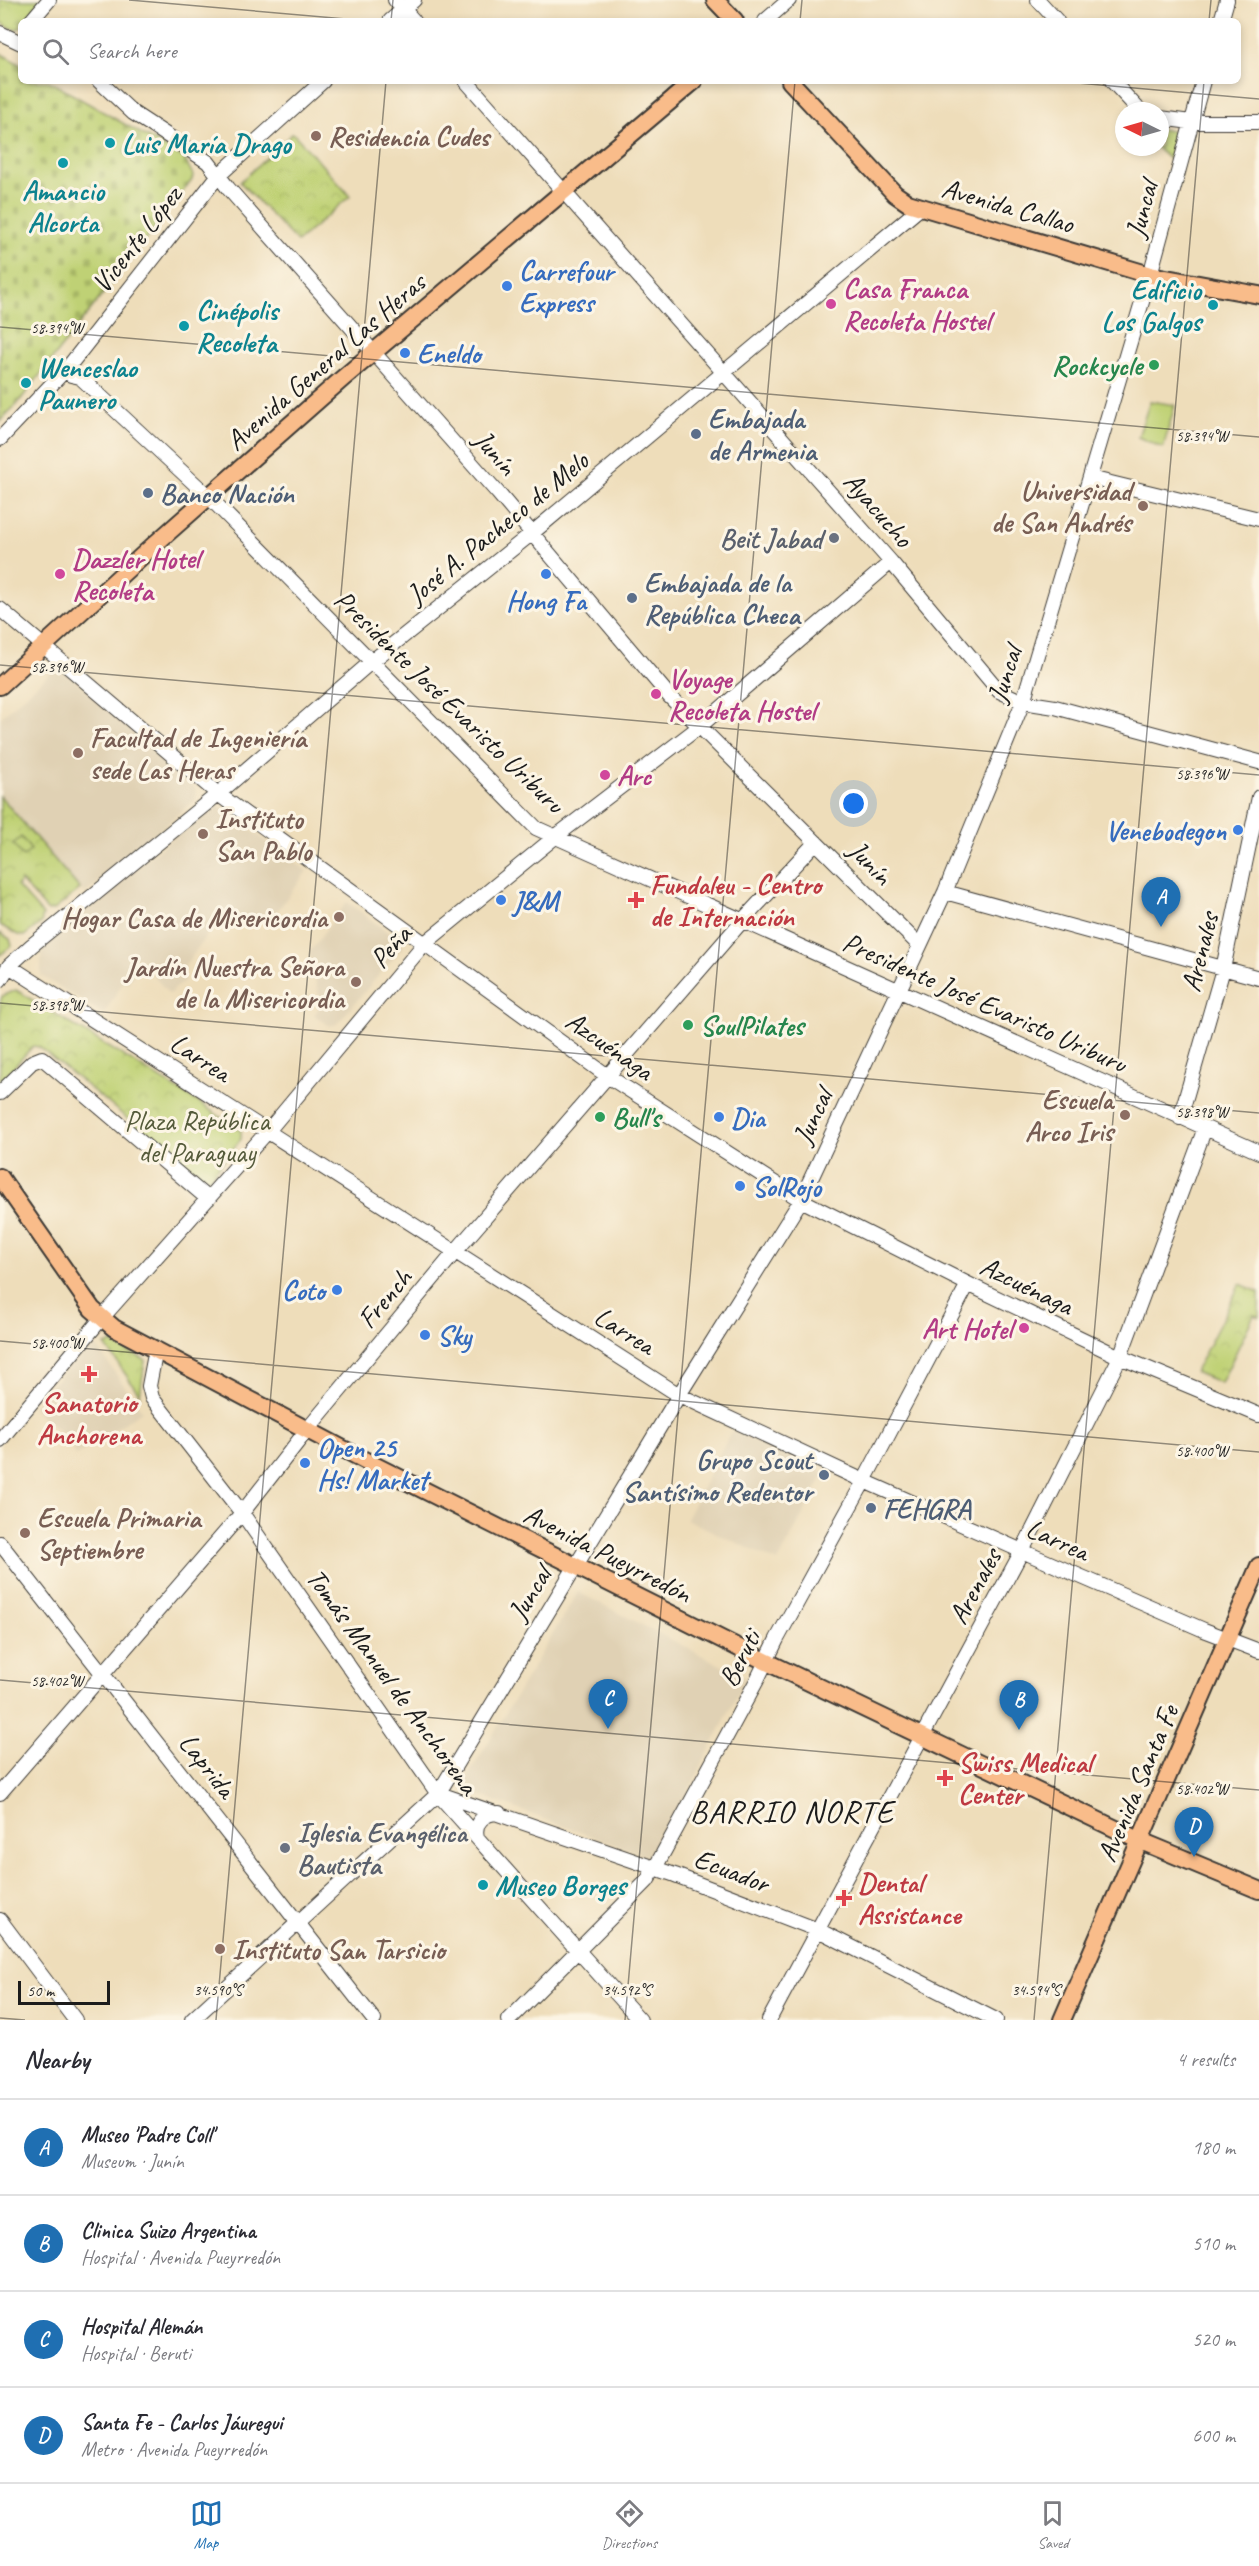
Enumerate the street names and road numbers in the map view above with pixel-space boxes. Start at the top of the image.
street label: Avenida Callao [938,170,1080,242]
street label: Juncal [1117,172,1167,243]
street label: Vicente López [84,177,190,300]
street label: Avenida General Las Heras [218,263,434,458]
street label: Junín [465,421,526,483]
street label: José A. Pacheco de Melo [398,442,597,613]
street label: Ayacucho [836,464,922,556]
street label: Presidente José Evaristo Uriburu [327,582,573,822]
street label: Juncal [978,637,1032,708]
street label: Junín [840,831,901,893]
street label: Arenales [1173,907,1227,995]
street label: Peña [362,916,420,975]
street label: Presidente José Evaristo Uriburu [837,924,1134,1082]
street label: Azcuénaga [559,1003,662,1089]
street label: Larrea [164,1025,240,1091]
street label: Juncal [784,1078,843,1151]
street label: Azcuénaga [975,1248,1080,1324]
street label: French [349,1260,421,1335]
street label: Larrea [588,1298,664,1364]
street label: Avenida Pueyrredón [518,1496,699,1611]
street label: Larrea [1021,1510,1097,1570]
street label: Arenales [940,1540,1010,1630]
street label: Juncal [499,1555,562,1628]
street label: Tomás Manuel de Anchorena [299,1561,488,1803]
street label: Beruti [711,1621,770,1692]
street label: Avenida Santa Fe [1089,1698,1187,1867]
street label: Laprida [171,1726,245,1807]
street label: Ecuador [689,1840,776,1901]

